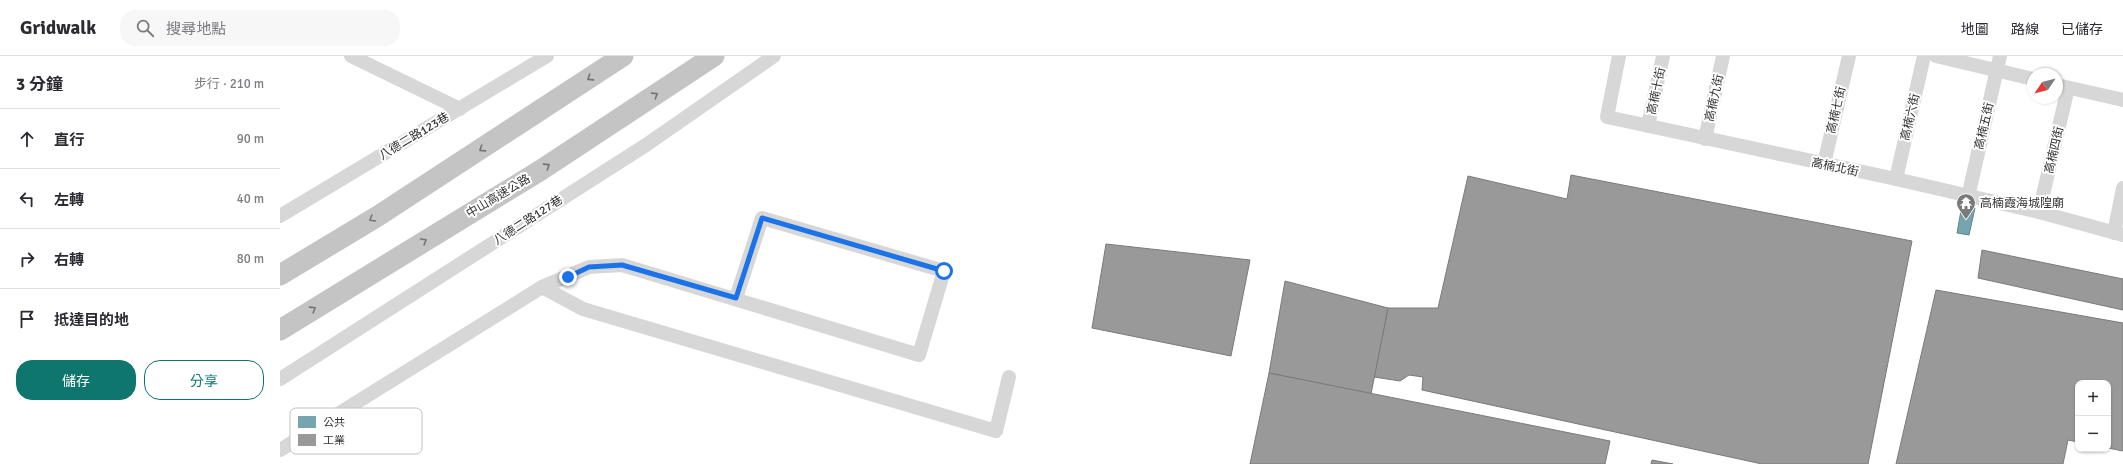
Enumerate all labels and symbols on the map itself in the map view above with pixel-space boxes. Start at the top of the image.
street label: 高楠十街 [1644,66,1669,116]
north arrow [2027,68,2063,104]
one-way arrow [588,73,595,80]
street label: 高楠九街 [1702,73,1727,123]
street label: 高楠七街 [1824,85,1849,135]
one-way arrow [651,92,658,99]
street label: 高楠六街 [1898,92,1923,142]
street label: 高楠五街 [1972,101,1997,151]
street label: 八德二路123巷 [376,110,452,163]
street label: 高楠四街 [2042,125,2067,175]
one-way arrow [479,144,486,151]
street label: 高楠北街 [1810,155,1860,180]
one-way arrow [542,164,549,171]
street label: 中山高速公路 [464,171,533,221]
street label: 八德二路127巷 [491,192,566,248]
temple icon: 高楠霞海城隍廟 [1955,192,1977,220]
place label: 高楠霞海城隍廟 [1980,196,2064,211]
one-way arrow [369,214,376,222]
one-way arrow [420,238,427,246]
route start [935,262,953,280]
route end [559,268,577,286]
one-way arrow [309,307,316,314]
legend [290,408,422,454]
text: 公共 [323,416,345,429]
text: 工業 [323,434,345,447]

